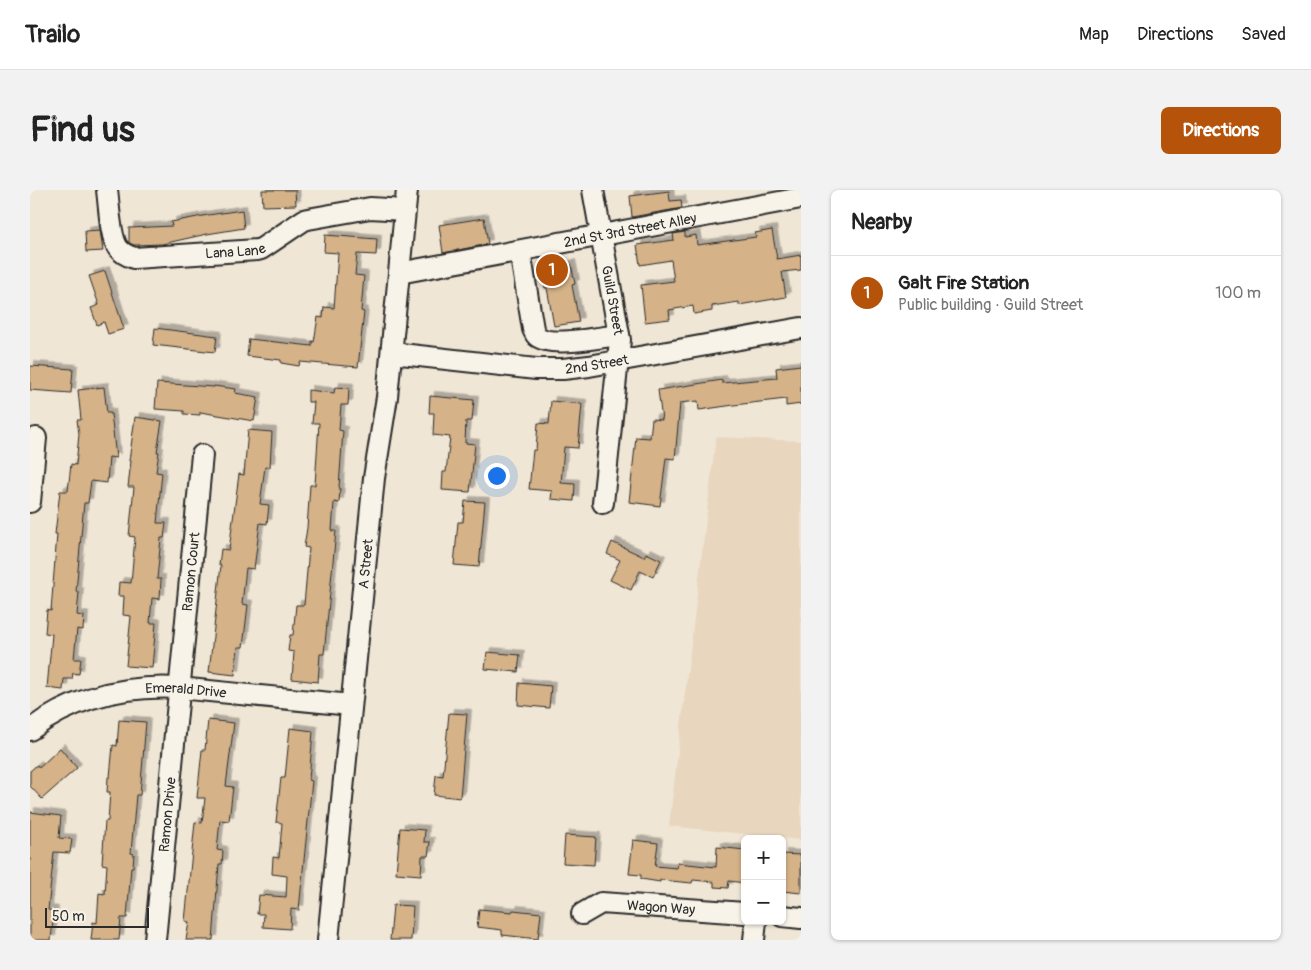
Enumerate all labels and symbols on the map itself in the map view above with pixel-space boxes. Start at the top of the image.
street label: 2nd St 3rd Street Alley [562,209,698,251]
street label: Lana Lane [205,240,269,262]
pin: 1 [536,251,568,289]
street label: Guild Street [598,264,627,337]
street label: 2nd Street [564,351,630,377]
your location [484,463,510,489]
street label: Ramon Court [178,531,203,612]
street label: A Street [355,538,376,590]
street label: Emerald Drive [145,679,227,701]
street label: Ramon Drive [155,776,179,853]
street label: Wagon Way [626,896,696,918]
scale bar [45,905,149,928]

